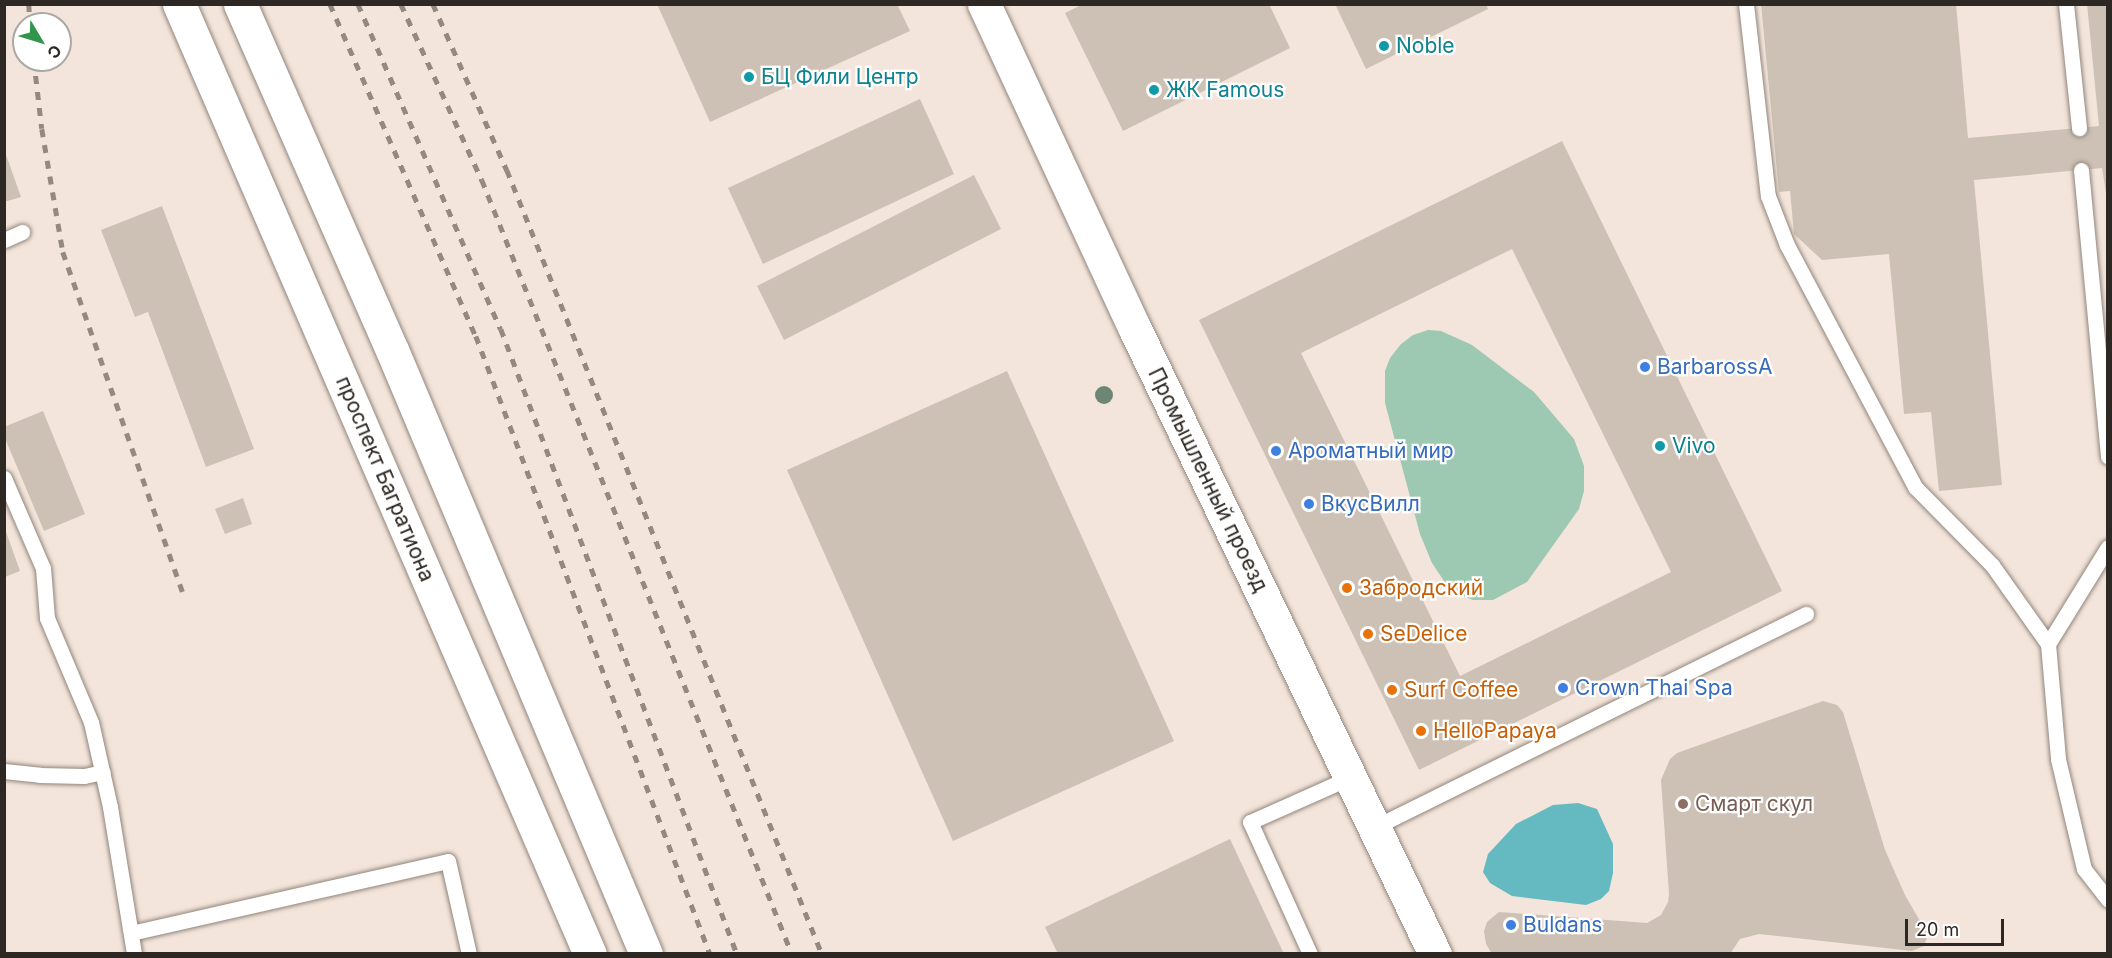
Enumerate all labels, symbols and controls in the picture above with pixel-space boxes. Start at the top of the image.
north arrow [12,12,72,72]
place label: Noble [1396,33,1455,59]
marker: Noble [1377,39,1391,53]
text: С [43,41,66,63]
place label: БЦ Фили Центр [761,64,919,90]
marker: БЦ Фили Центр [742,70,756,84]
place label: ЖК Famous [1166,77,1284,103]
marker: ЖК Famous [1147,83,1161,97]
place label: BarbarossA [1657,354,1772,380]
marker: BarbarossA [1638,360,1652,374]
street label: Промышленный проезд [1143,364,1273,596]
street label: проспект Багратиона [330,373,440,585]
place label: Vivo [1672,433,1716,459]
place label: Ароматный мир [1288,438,1454,464]
marker: Vivo [1653,439,1667,453]
marker: Ароматный мир [1269,444,1283,458]
place label: ВкусВилл [1321,491,1420,517]
marker: ВкусВилл [1302,497,1316,511]
place label: Забродский [1359,575,1483,601]
marker: Забродский [1340,581,1354,595]
place label: SeDelice [1380,621,1468,647]
marker: SeDelice [1361,627,1375,641]
place label: Crown Thai Spa [1575,675,1733,701]
place label: Surf Coffee [1404,677,1518,703]
marker: Crown Thai Spa [1556,681,1570,695]
marker: Surf Coffee [1385,683,1399,697]
place label: HelloPapaya [1433,718,1557,744]
marker: HelloPapaya [1414,724,1428,738]
place label: Смарт скул [1695,791,1813,817]
marker: Смарт скул [1676,797,1690,811]
scale bar [1908,907,2007,945]
place label: Buldans [1523,912,1602,938]
marker: Buldans [1504,918,1518,932]
text: 20 m [1916,919,1959,940]

